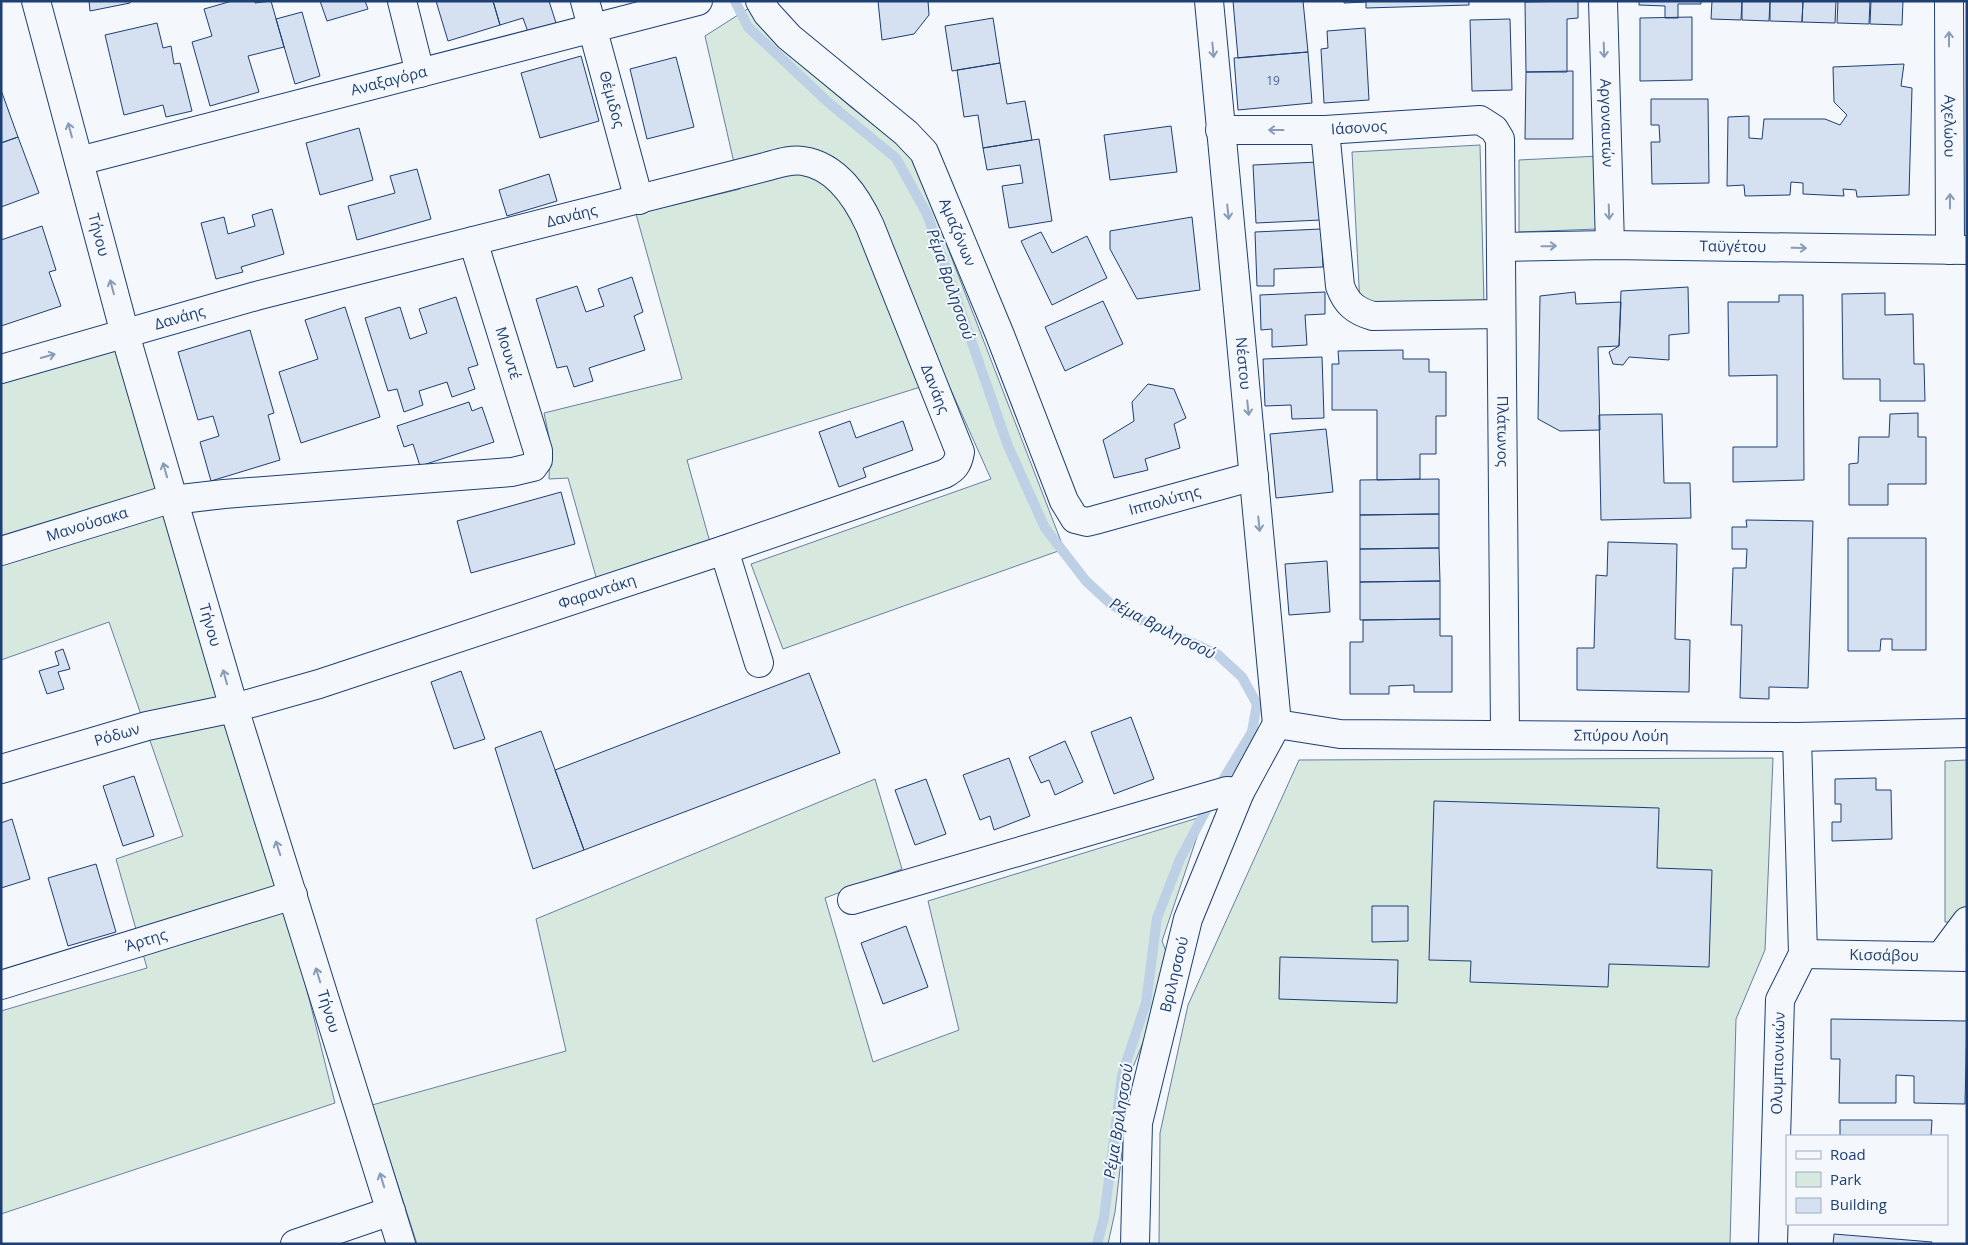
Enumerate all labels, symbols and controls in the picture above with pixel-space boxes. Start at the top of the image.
one-way arrow [1945,31,1954,47]
one-way arrow [1208,42,1218,58]
one-way arrow [1599,42,1609,58]
street label: Αναξαγόρα [348,61,429,99]
street label: Θέμιδος [595,68,630,130]
house number: 19 [1266,72,1280,89]
street label: Αργοναυτών [1596,78,1619,167]
street label: Αχελώου [1940,95,1961,157]
street label: Ιάσονος [1330,115,1387,139]
one-way arrow [65,122,74,138]
one-way arrow [1269,125,1285,135]
one-way arrow [1945,194,1955,210]
street label: Αμαζόνων [935,195,981,269]
street label: Δανάης [544,199,599,231]
one-way arrow [1223,203,1233,219]
one-way arrow [1604,204,1613,220]
street label: Τήνου [84,211,115,258]
water label: Ρέμα Βριλησσού [922,225,980,343]
street label: Ταϋγέτου [1699,235,1766,256]
one-way arrow [1541,241,1557,251]
one-way arrow [1791,243,1807,253]
one-way arrow [107,279,117,295]
street label: Δανάης [152,300,207,334]
street label: Μουντέ [491,324,526,381]
street label: Νέστου [1232,336,1257,391]
one-way arrow [40,350,56,360]
street label: Δανάης [917,361,955,416]
street label: Πλάτωνος [1493,396,1514,467]
one-way arrow [1243,400,1252,416]
one-way arrow [159,463,169,479]
street label: Ιππολύτης [1126,480,1202,519]
street label: Μανούσακα [43,502,130,546]
one-way arrow [1254,516,1264,532]
street label: Φαραντάκη [555,569,638,613]
water label: Ρέμα Βριλησσού [1106,592,1220,664]
street label: Τήνου [195,601,227,649]
one-way arrow [219,669,229,685]
street label: Ρόδων [91,718,142,750]
street label: Σπύρου Λούη [1574,725,1669,745]
one-way arrow [273,841,283,857]
street label: Άρτης [123,924,169,955]
street label: Βριλησσού [1154,934,1192,1014]
street label: Κισσάβου [1849,944,1919,965]
one-way arrow [313,968,322,983]
street label: Τήνου [313,987,346,1035]
street label: Ολυμπιονικών [1766,1011,1789,1115]
water label: Ρέμα Βριλησσού [1098,1062,1138,1180]
legend [1786,1135,1948,1225]
text: Road [1830,1144,1866,1164]
text: Park [1830,1169,1861,1189]
one-way arrow [376,1173,386,1189]
text: Building [1830,1194,1887,1214]

